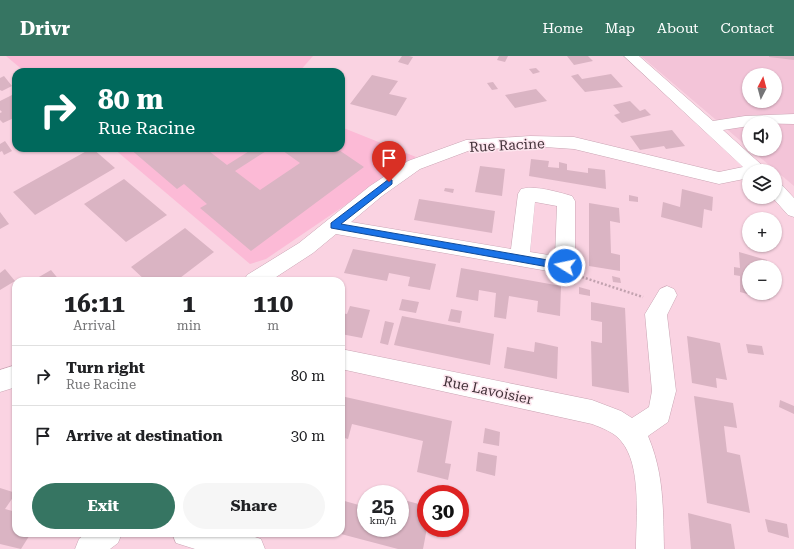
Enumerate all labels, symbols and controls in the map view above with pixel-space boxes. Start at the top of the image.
text: Drivr [20,17,70,40]
text: Home [542,20,583,36]
text: Map [605,20,635,36]
text: About [657,20,699,36]
text: Contact [721,20,774,36]
north arrow [742,68,782,108]
map controls [742,68,782,300]
text: 80 m [98,83,163,116]
icon: right [32,84,84,136]
button: sound [742,116,782,156]
text: Rue Racine [98,117,195,138]
street label: Rue Racine [469,135,545,155]
pin [372,141,406,182]
icon: arrive [378,147,400,169]
button: layers [742,164,782,204]
button: + [742,212,782,252]
position arrow [544,245,586,287]
button: − [742,260,782,300]
text: 16:11 [64,290,125,318]
text: 1 [182,290,196,318]
text: 110 [253,290,293,318]
text: Arrival [73,318,116,333]
text: min [177,318,201,333]
text: m [267,318,279,333]
text: Turn right [66,359,145,377]
icon: right [32,365,54,387]
text: 80 m [291,367,325,385]
street label: Rue Lavoisier [442,373,534,407]
text: Rue Racine [66,377,136,392]
icon: arrive [32,425,54,447]
text: Arrive at destination [66,427,222,445]
text: 30 m [291,427,325,445]
button: Exit [32,483,175,529]
button: Share [183,483,325,529]
speed limit sign: 30 [417,485,469,537]
text: 25 [372,494,394,518]
text: km/h [370,515,396,526]

